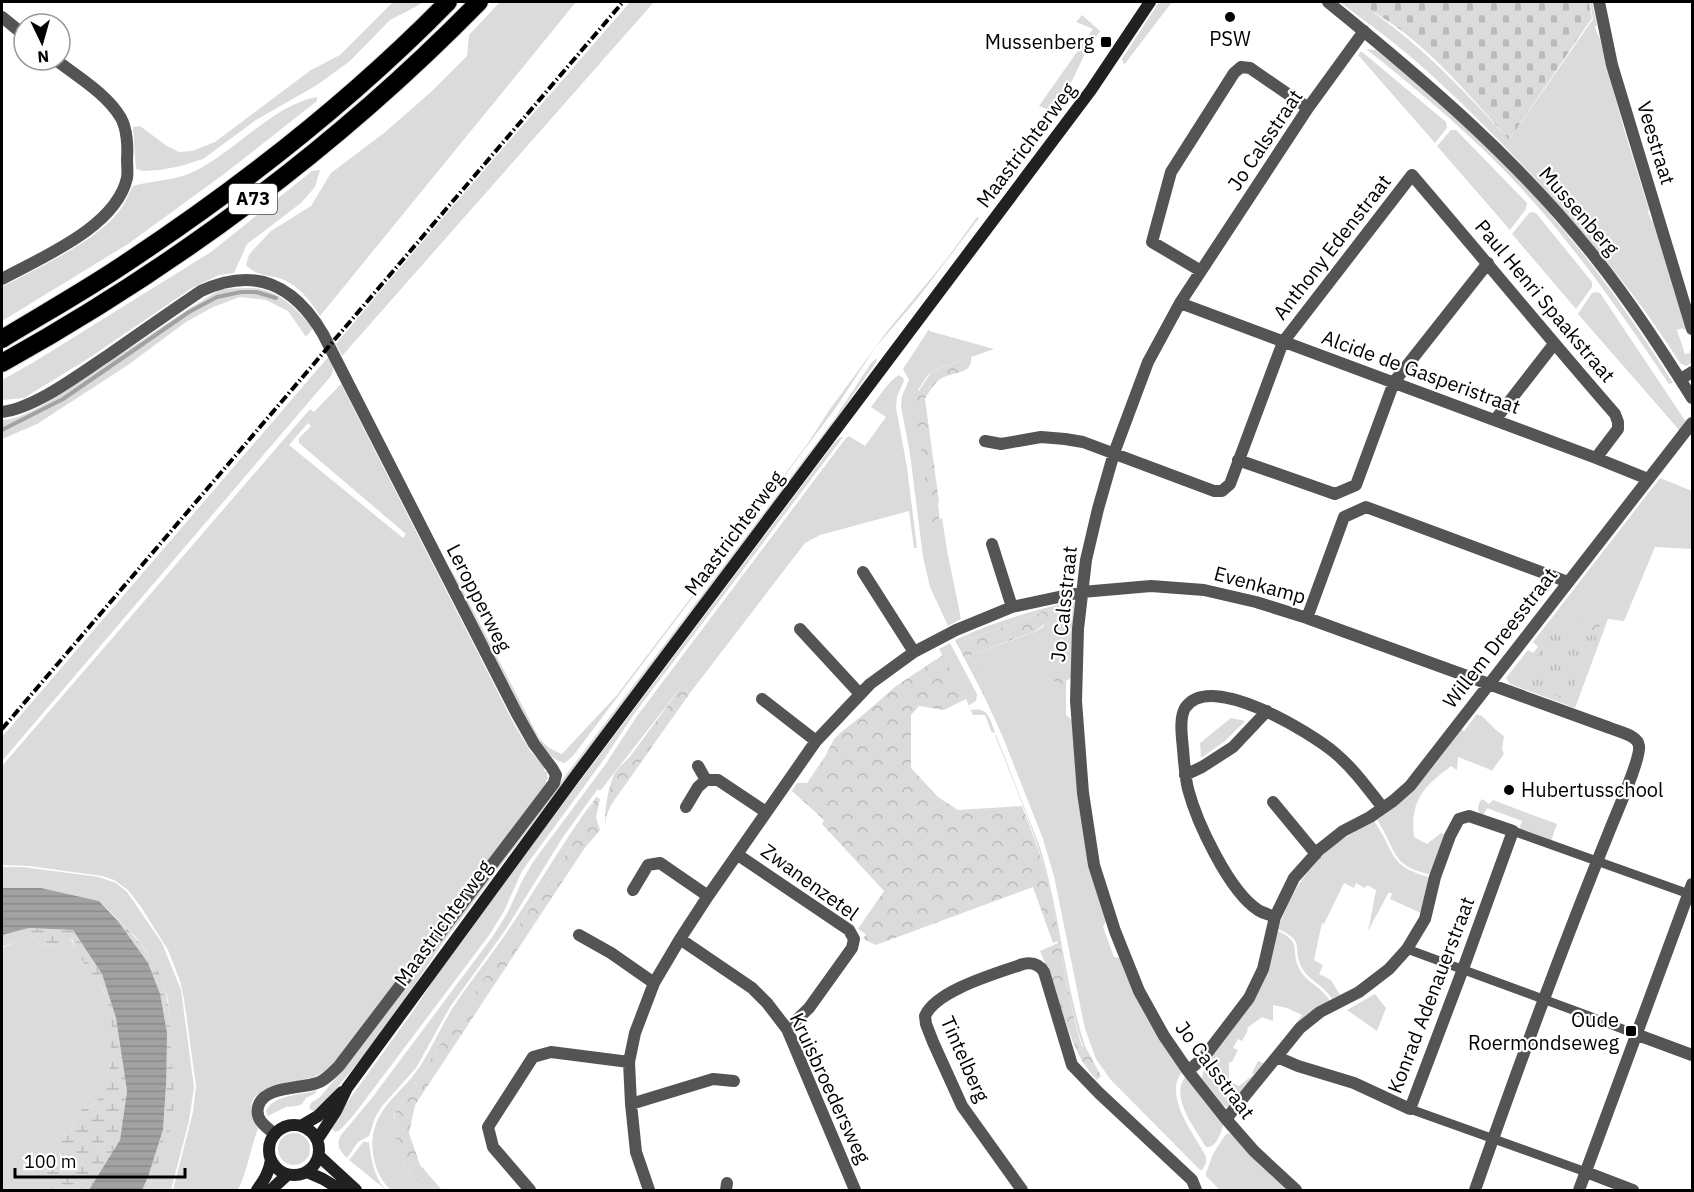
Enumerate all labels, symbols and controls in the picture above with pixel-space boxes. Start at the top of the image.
marker: PSW [1223,10,1237,24]
north arrow [12,12,72,72]
place label: PSW [1209,25,1251,52]
place label: Mussenberg [985,28,1094,55]
marker: Mussenberg [1099,35,1113,49]
text: N [37,46,50,67]
street label: Maastrichterweg [970,76,1082,213]
street label: Jo Calsstraat [1221,84,1308,196]
street label: Veestraat [1631,98,1682,188]
street label: Mussenberg [1533,161,1626,261]
street label: Anthony Edenstraat [1266,169,1397,325]
road number: A73 [229,184,277,214]
street label: Paul Henri Spaakstraat [1469,214,1622,388]
street label: Alcide de Gasperistraat [1318,323,1524,420]
street label: Maastrichterweg [678,464,790,601]
street label: Leropperweg [441,539,518,657]
street label: Jo Calsstraat [1044,545,1083,663]
street label: Evenkamp [1211,559,1309,610]
street label: Willem Dreesstraat [1436,562,1563,713]
place label: Hubertusschool [1521,776,1664,803]
marker: Hubertusschool [1502,783,1516,797]
street label: Zwanenzetel [756,837,865,926]
street label: Maastrichterweg [388,854,498,991]
street label: Konrad Adenauerstraat [1381,893,1480,1097]
place label: Oude Roermondseweg [1468,1006,1619,1056]
street label: Kruisbroedersweg [784,1008,877,1168]
street label: Tintelberg [935,1012,997,1106]
street label: Jo Calsstraat [1170,1015,1261,1124]
marker: Oude Roermondseweg [1624,1024,1638,1038]
scale bar [15,1141,184,1179]
text: 100 m [24,1150,76,1173]

